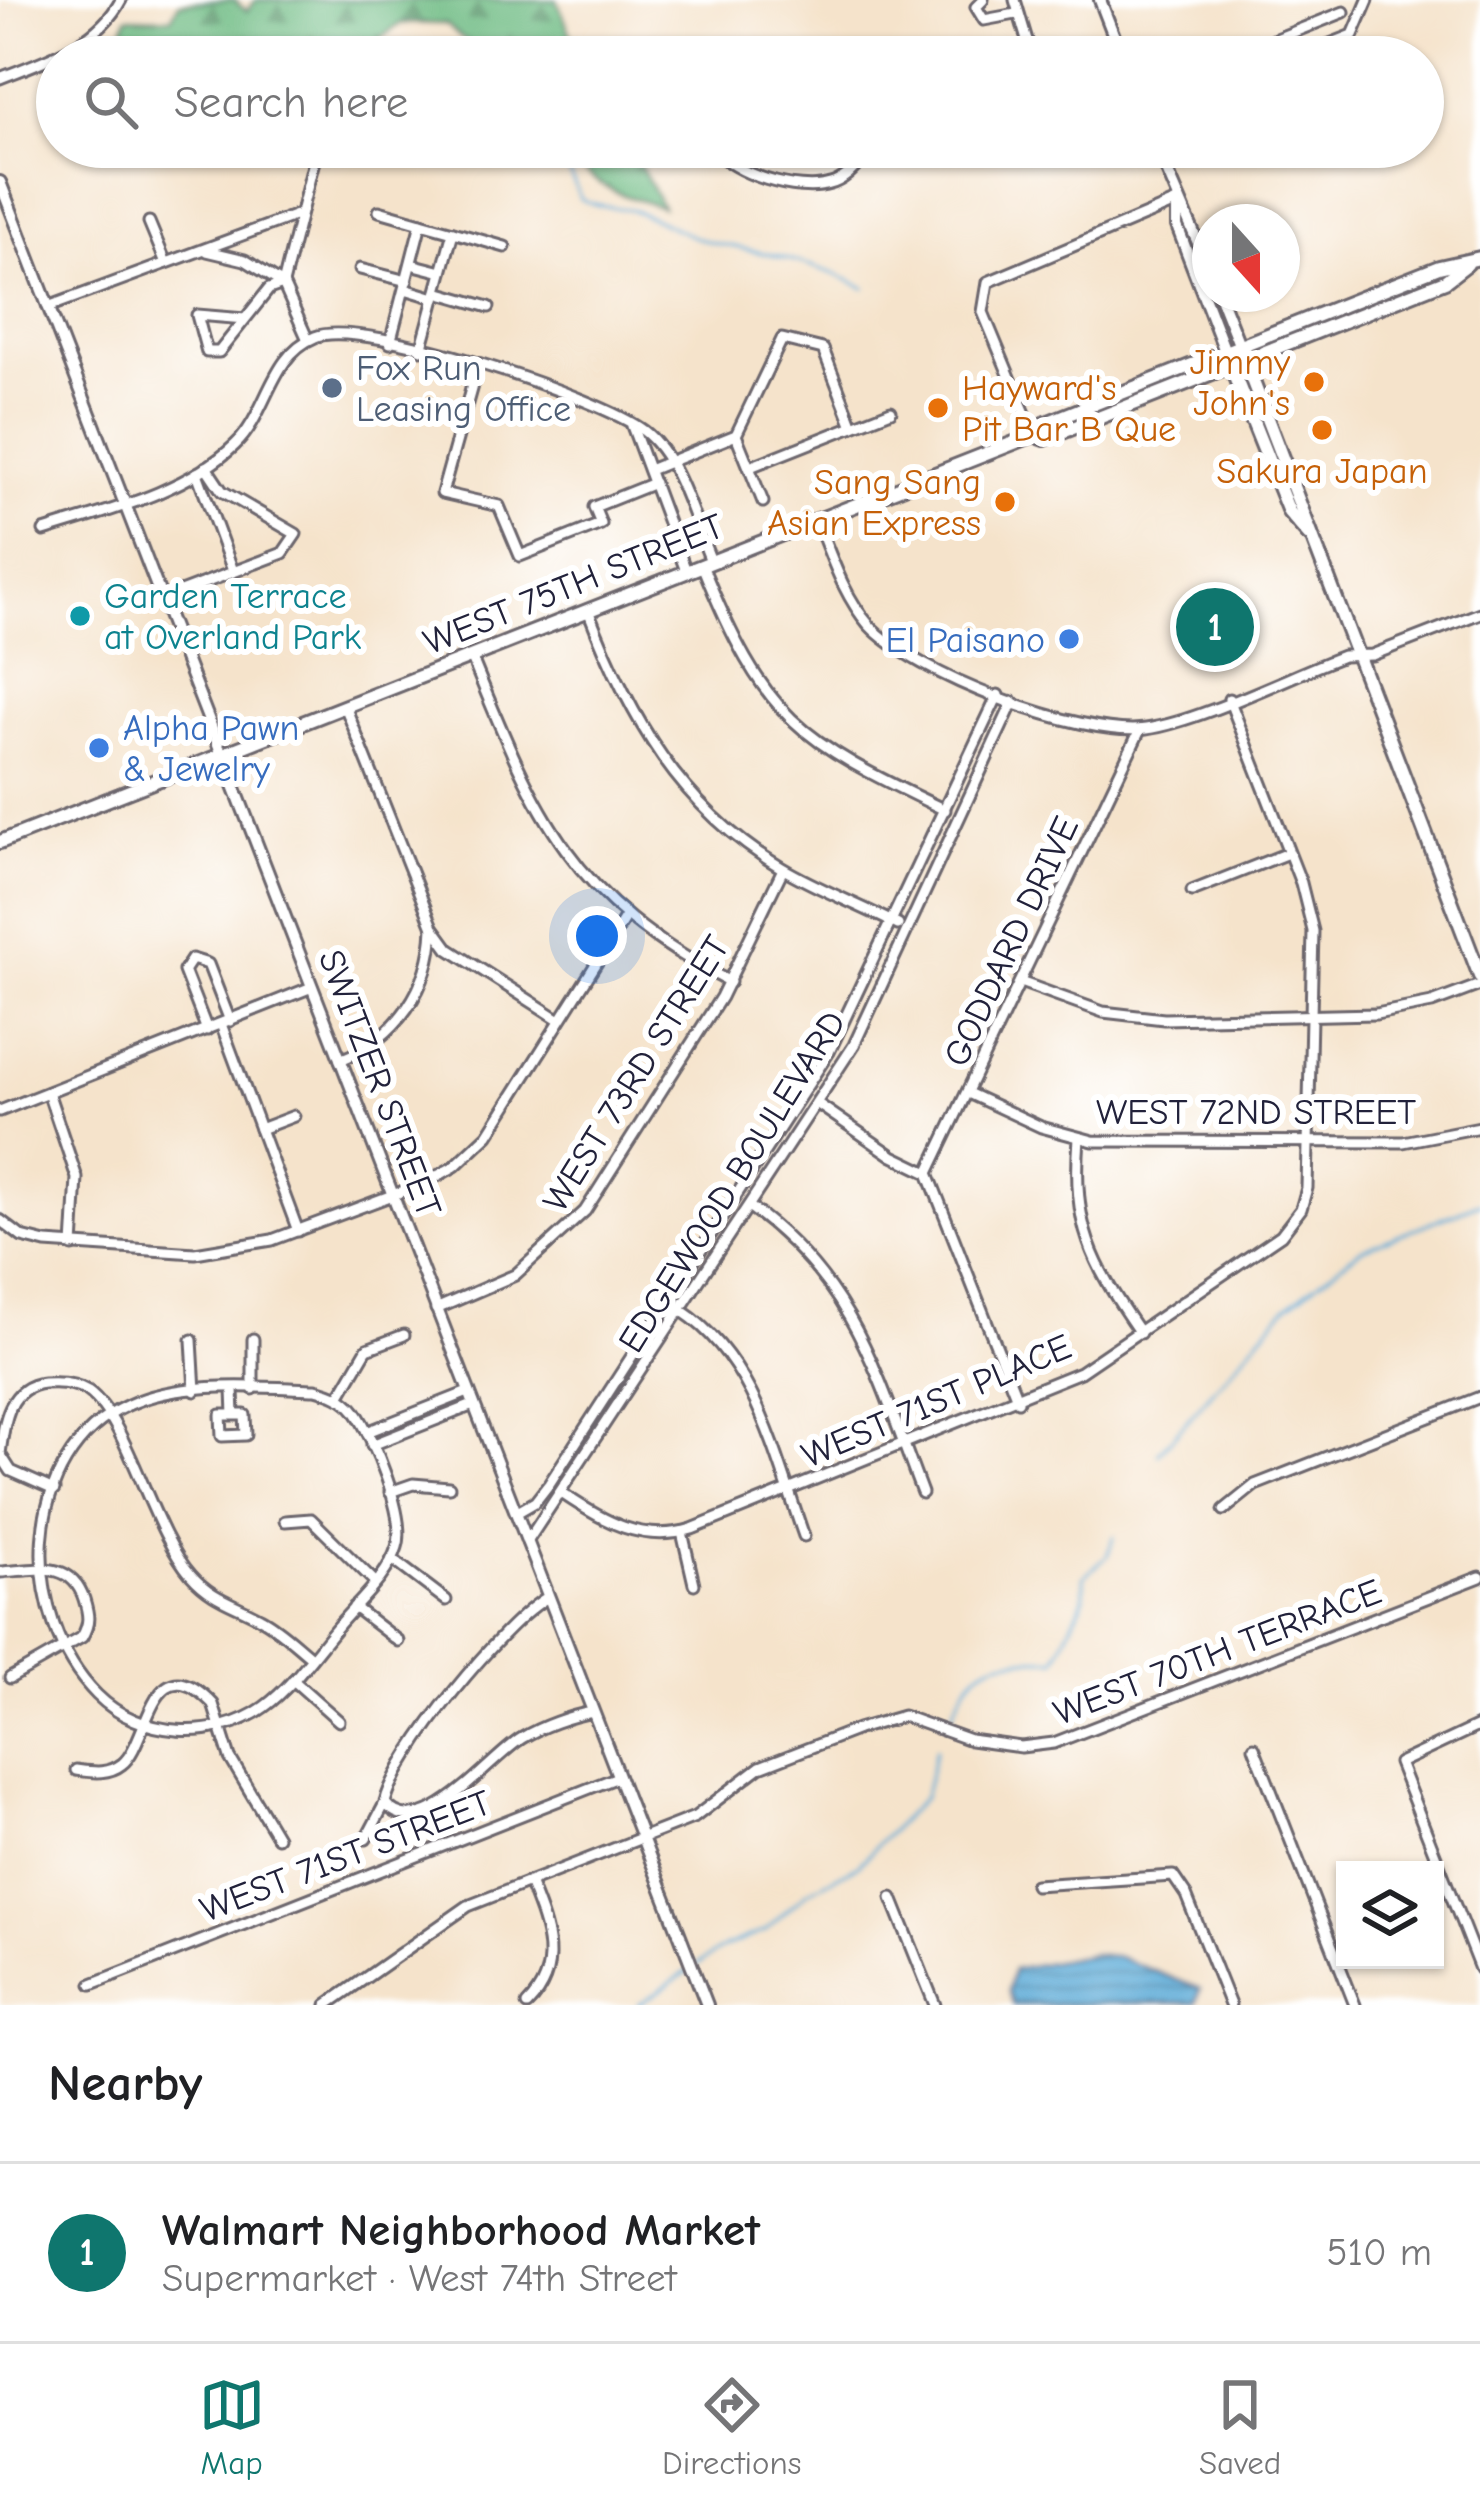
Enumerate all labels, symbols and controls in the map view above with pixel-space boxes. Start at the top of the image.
search box [36,36,1444,168]
icon: search [78,69,144,135]
text: Search here [174,76,408,128]
north arrow [1192,204,1300,312]
place label: Jimmy John's [1190,342,1291,424]
place label: Fox Run Leasing Office [356,348,571,430]
place label: Hayward's Pit Bar B Que [962,368,1176,450]
marker: Jimmy John's [1301,369,1327,395]
marker: Fox Run Leasing Office [319,375,345,401]
marker: Hayward's Pit Bar B Que [925,395,951,421]
marker: Sakura Japan [1309,417,1335,443]
place label: Sakura Japan [1216,451,1428,492]
place label: Sang Sang Asian Express [767,462,981,544]
marker: Sang Sang Asian Express [992,489,1018,515]
street label: WEST 75TH STREET [418,505,729,663]
place label: Garden Terrace at Overland Park [104,576,362,658]
pin: 1 [1176,582,1254,672]
marker: Garden Terrace at Overland Park [67,603,93,629]
place label: El Paisano [886,620,1045,661]
marker: El Paisano [1056,626,1082,652]
place label: Alpha Pawn & Jewelry [123,708,299,790]
marker: Alpha Pawn & Jewelry [86,735,112,761]
street label: GODDARD DRIVE [936,810,1087,1073]
your location [567,906,627,966]
street label: WEST 73RD STREET [535,928,738,1219]
street label: SWITZER STREET [310,944,449,1223]
street label: EDGEWOOD BOULEVARD [610,1004,854,1360]
street label: WEST 72ND STREET [1096,1092,1416,1133]
street label: WEST 71ST PLACE [796,1326,1077,1477]
street label: WEST 70TH TERRACE [1048,1571,1387,1734]
street label: WEST 71ST STREET [194,1782,497,1931]
map controls [1336,1861,1444,1969]
button: layers [1336,1861,1444,1969]
text: Nearby [48,2054,202,2113]
text: Walmart Neighborhood Market [162,2204,760,2256]
text: 1 [79,2230,95,2275]
text: 510 m [1326,2230,1432,2275]
text: Supermarket · West 74th Street [162,2256,677,2301]
tab: Map [199,2372,265,2482]
tab: Directions [662,2372,802,2482]
tab: Saved [1199,2372,1281,2482]

